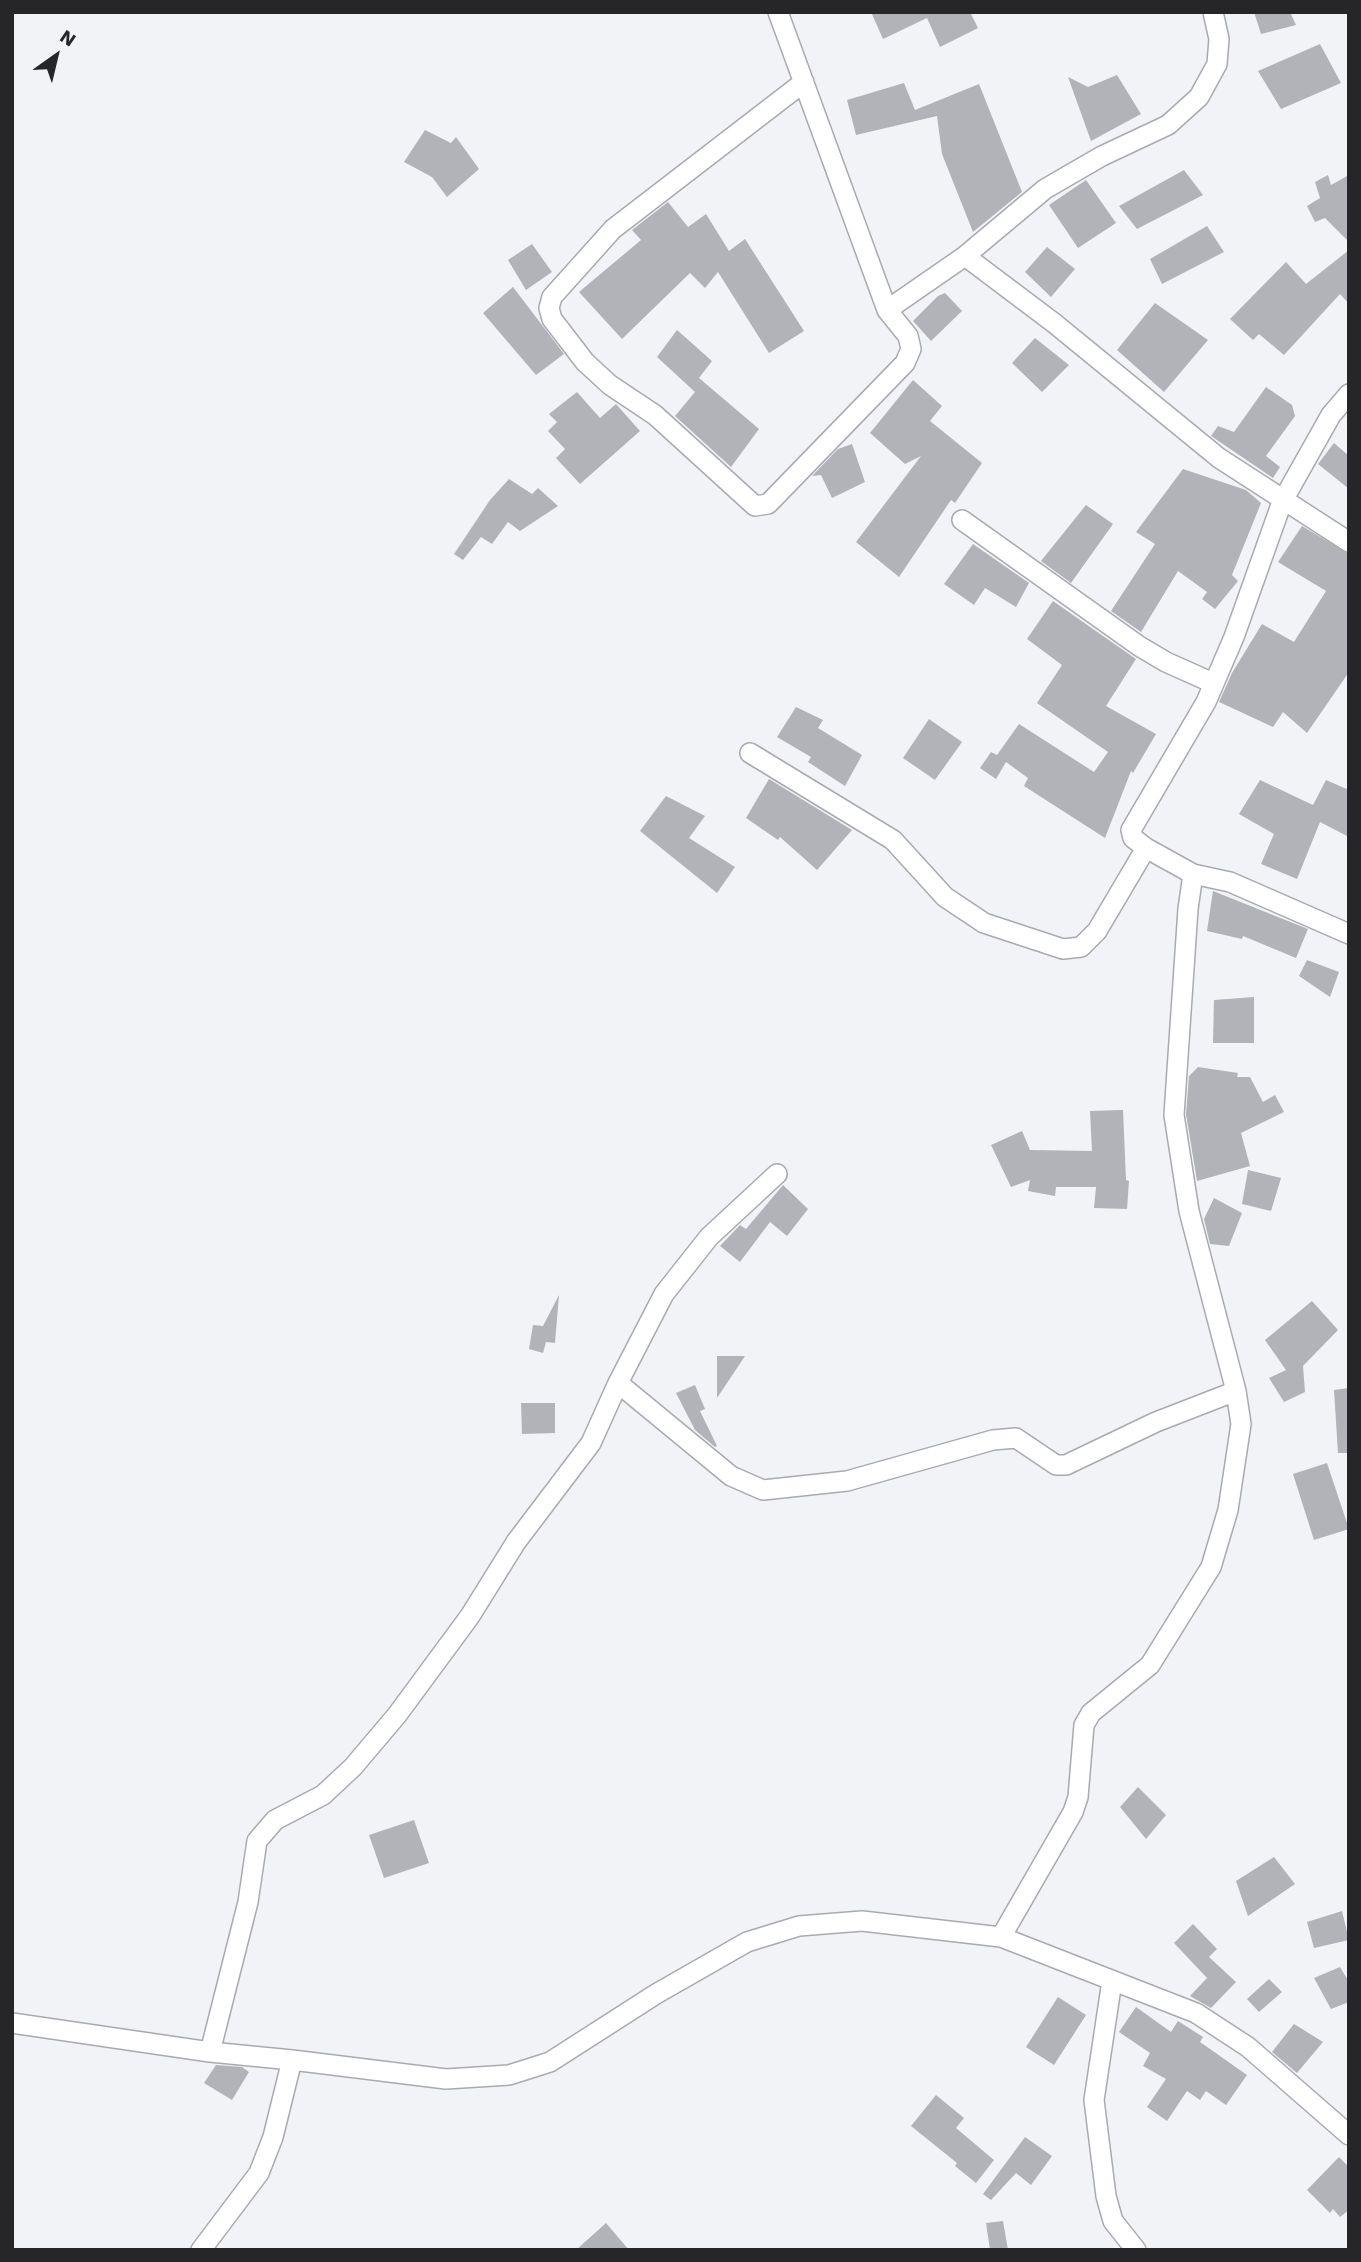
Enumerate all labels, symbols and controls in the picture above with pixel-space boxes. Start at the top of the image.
north arrow [21,21,91,91]
text: N [56,25,80,52]

